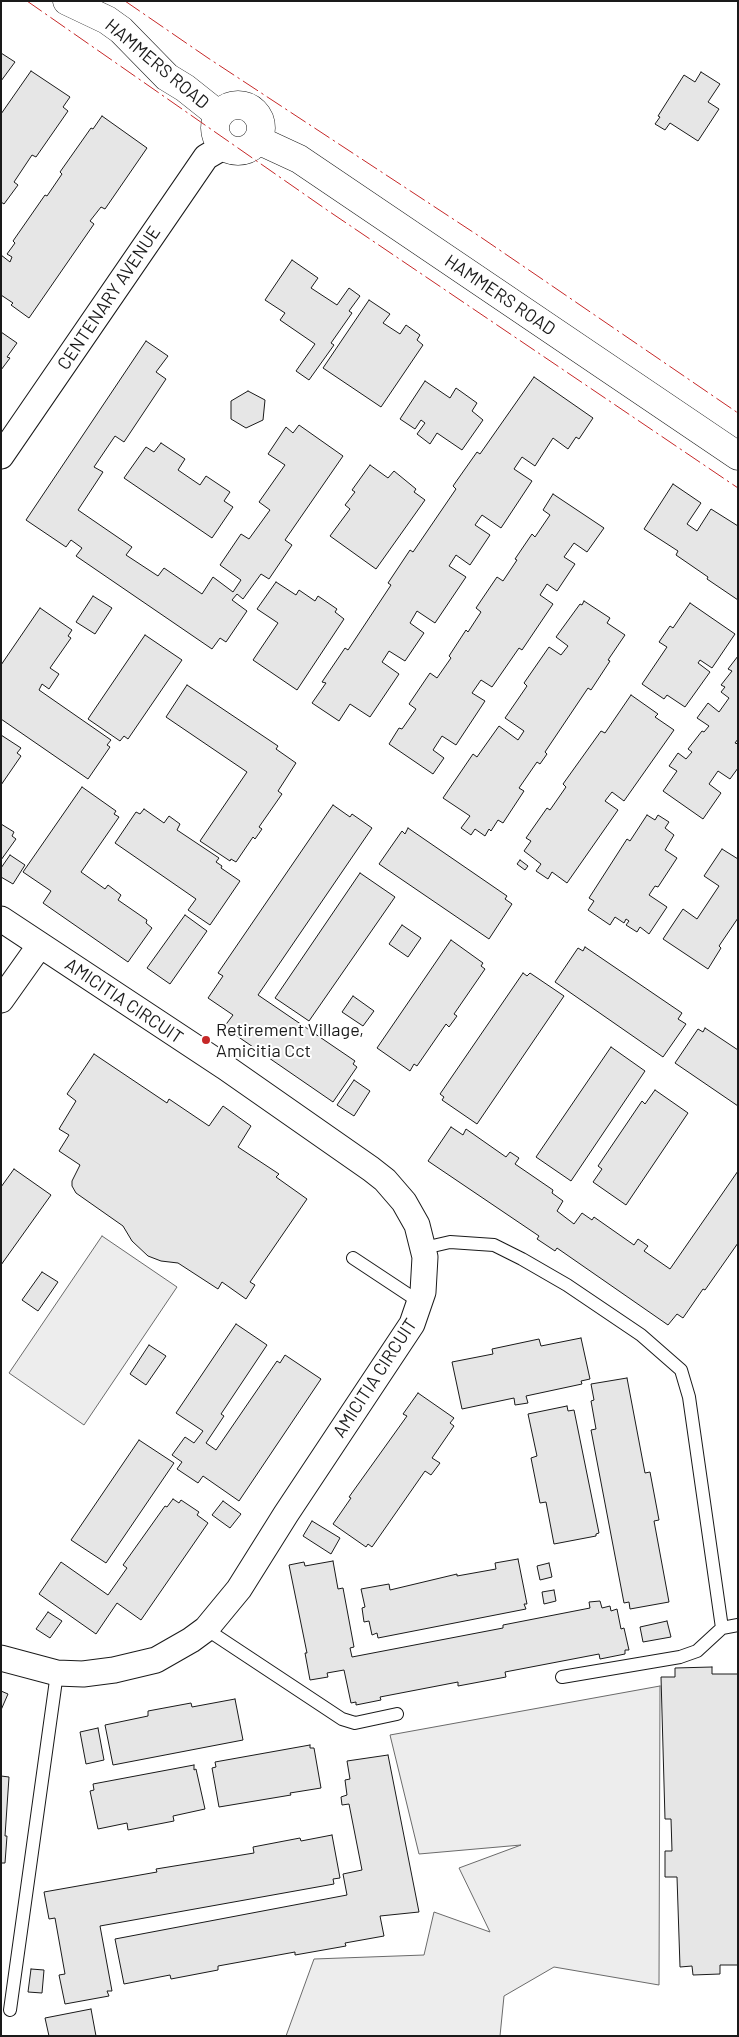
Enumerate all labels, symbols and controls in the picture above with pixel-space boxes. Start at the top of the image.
street label: HAMMERS ROAD [101,14,213,114]
street label: CENTENARY AVENUE [53,222,165,374]
street label: HAMMERS ROAD [441,250,559,340]
street label: AMICITIA CIRCUIT [61,954,187,1048]
place label: Retirement Village, Amicitia Cct [216,1019,364,1062]
marker: Retirement Village, Amicitia Cct [200,1034,212,1046]
street label: AMICITIA CIRCUIT [328,1314,422,1442]

